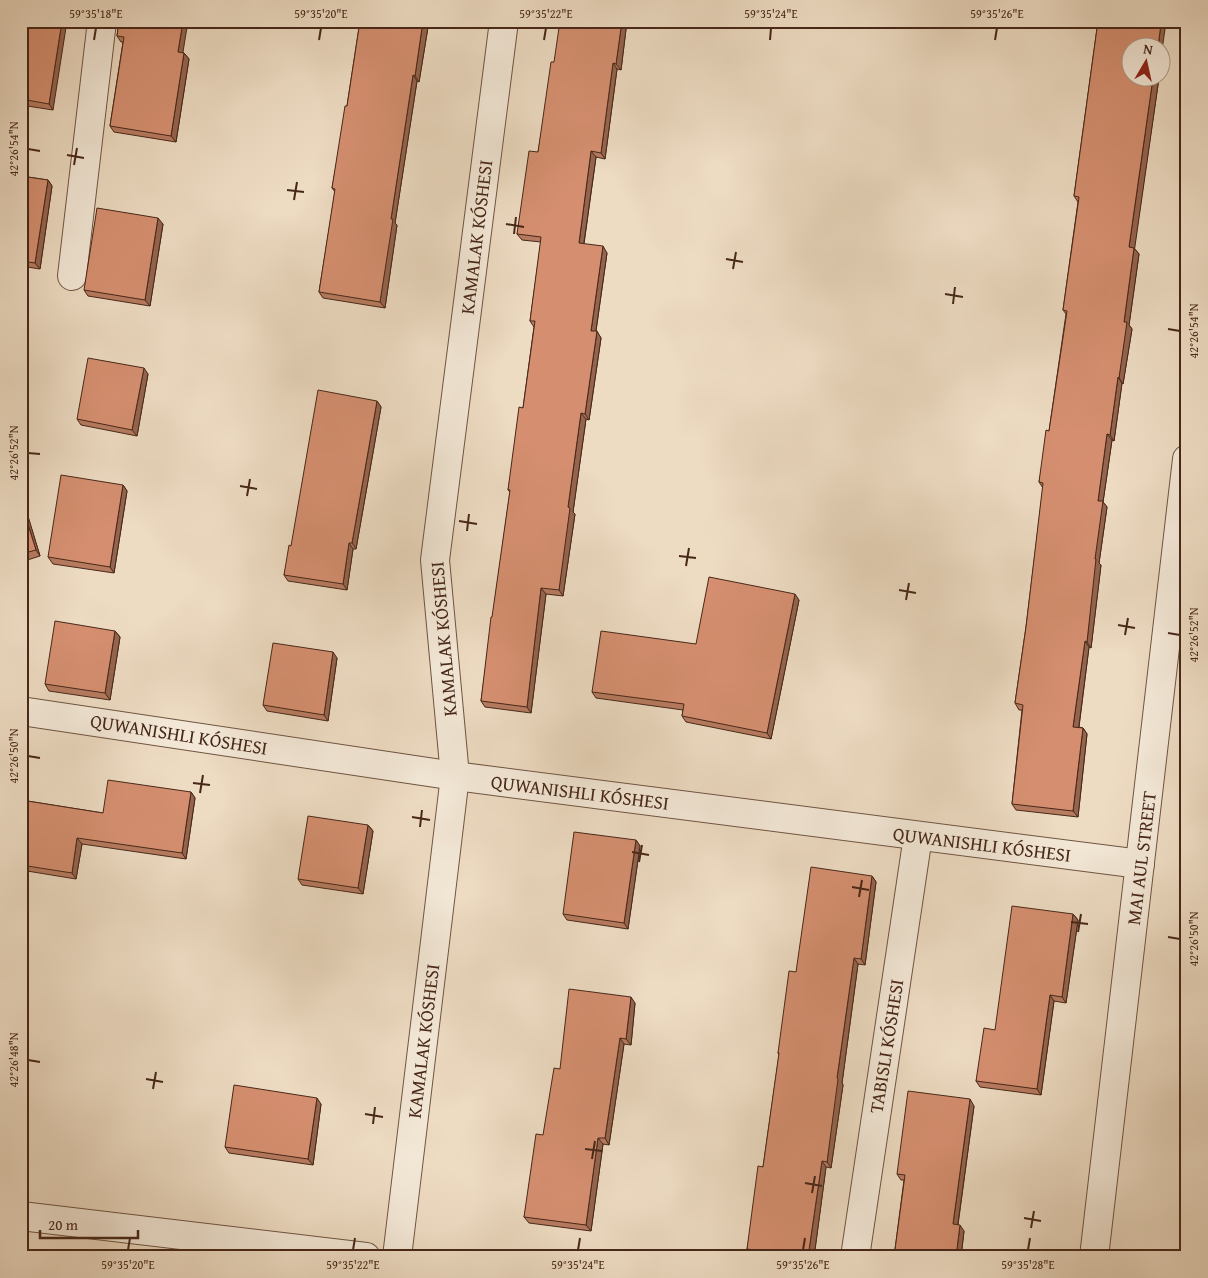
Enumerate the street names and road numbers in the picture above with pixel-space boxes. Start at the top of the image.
street label: KAMALAK KÓSHESI [453,158,499,316]
street label: KAMALAK KÓSHESI [422,560,464,718]
street label: QUWANISHLI KÓSHESI [88,706,270,762]
street label: QUWANISHLI KÓSHESI [489,767,671,817]
street label: MAI AUL STREET [1119,789,1163,927]
street label: QUWANISHLI KÓSHESI [891,819,1073,869]
street label: KAMALAK KÓSHESI [400,962,446,1120]
street label: TABISLI KÓSHESI [862,977,910,1115]

